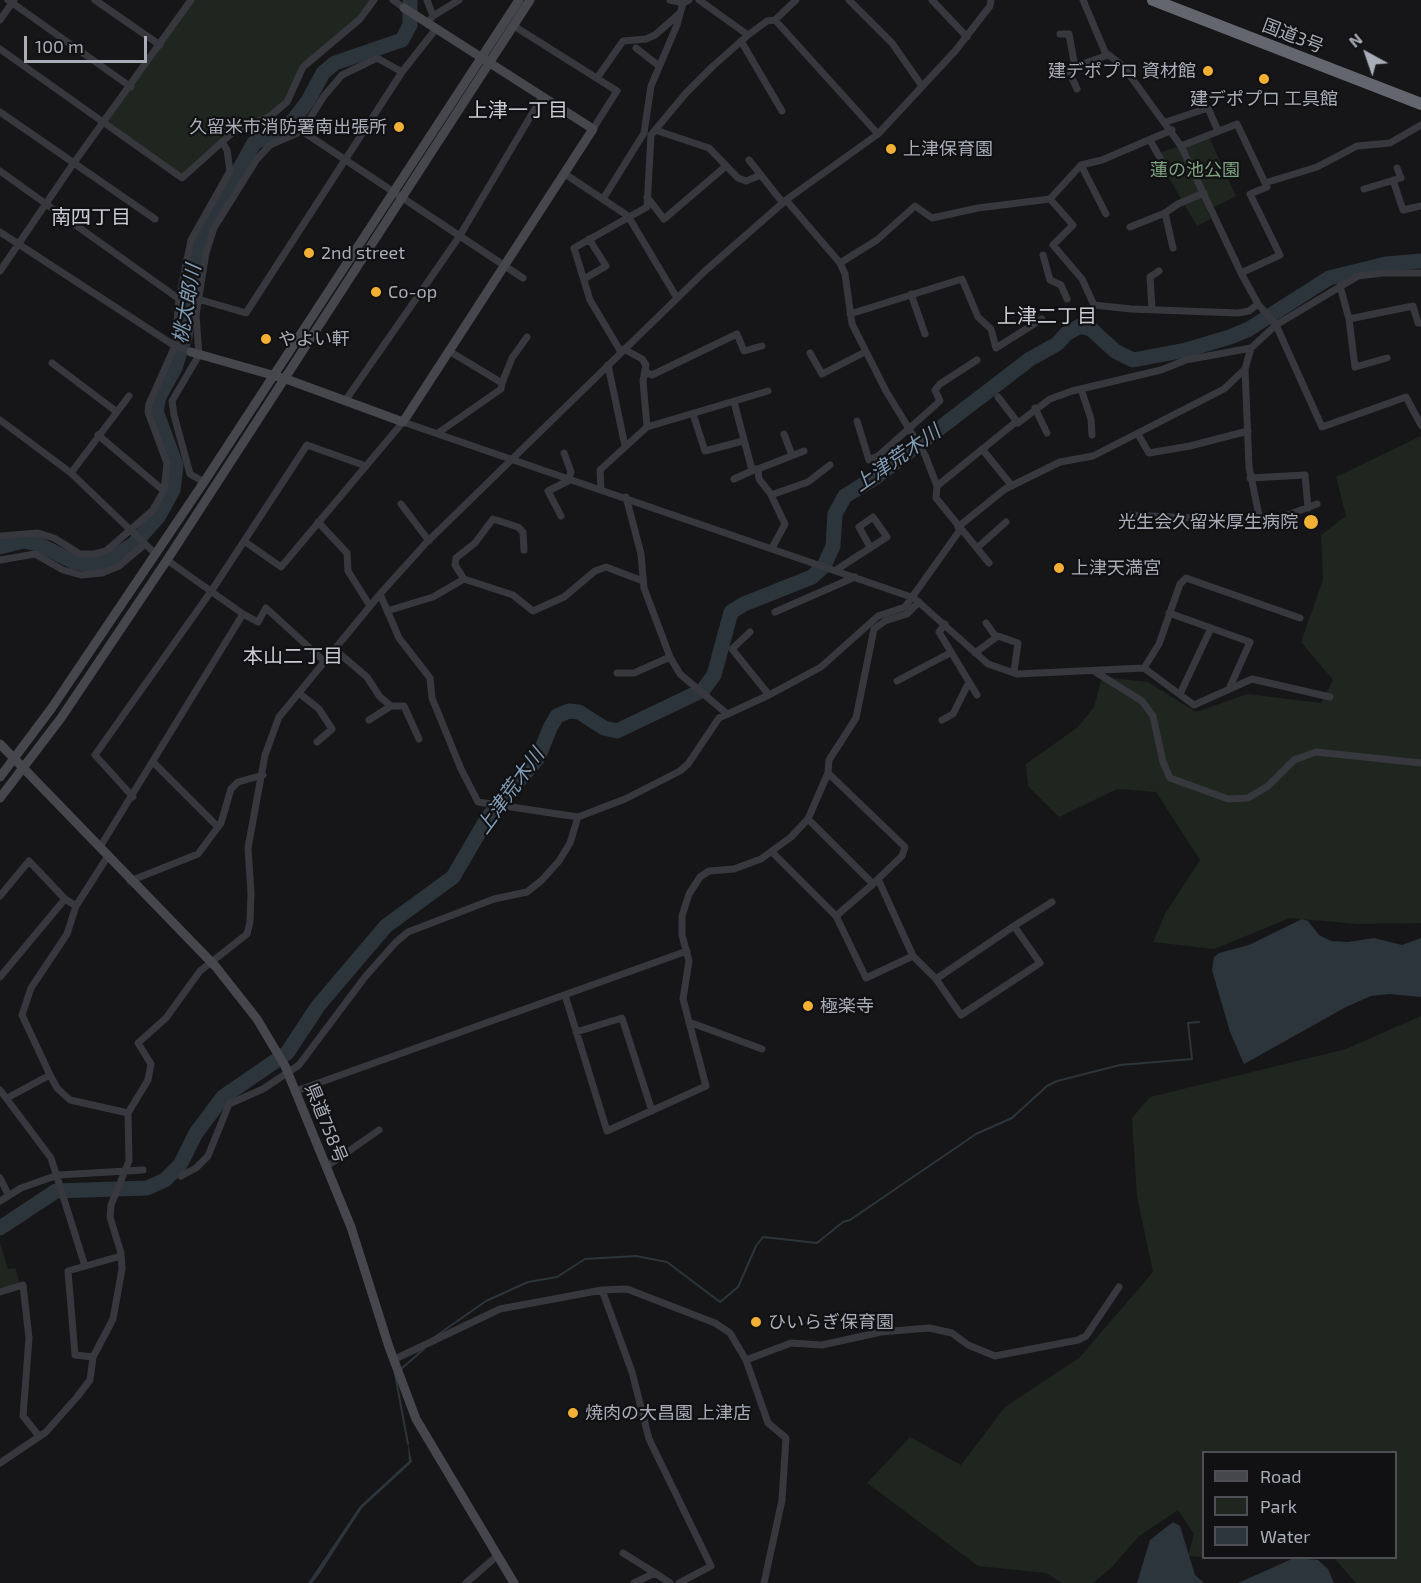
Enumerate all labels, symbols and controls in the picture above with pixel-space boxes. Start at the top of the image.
street label: 国道3号 [1259,14,1327,58]
scale bar [27,24,150,62]
north arrow [1337,24,1397,84]
text: N [1345,29,1366,51]
text: 100 m [35,35,84,57]
place label: 建デポプロ 資材館 [1048,60,1196,82]
marker: 建デポプロ 資材館 [1201,64,1215,78]
marker: 建デポプロ 工具館 [1257,72,1271,86]
place label: 建デポプロ 工具館 [1190,88,1338,110]
district label: 上津一丁目 [468,98,568,122]
place label: 久留米市消防署南出張所 [189,116,387,138]
marker: 久留米市消防署南出張所 [392,120,406,134]
place label: 上津保育園 [903,138,993,160]
marker: 上津保育園 [884,142,898,156]
park label: 蓮の池公園 [1150,159,1240,181]
district label: 南四丁目 [51,205,131,229]
place label: 2nd street [321,242,405,264]
marker: 2nd street [302,246,316,260]
water label: 桃太郎川 [168,263,206,345]
place label: Co-op [388,281,437,303]
marker: Co-op [369,285,383,299]
district label: 上津二丁目 [997,304,1097,328]
place label: やよい軒 [278,328,350,350]
marker: やよい軒 [259,332,273,346]
water label: 上津荒木川 [849,419,945,497]
place label: 光生会久留米厚生病院 [1118,511,1298,533]
marker: 光生会久留米厚生病院 [1302,513,1320,531]
place label: 上津天満宮 [1071,557,1161,579]
marker: 上津天満宮 [1052,561,1066,575]
district label: 本山二丁目 [243,644,343,668]
water label: 上津荒木川 [471,743,549,839]
place label: 極楽寺 [820,995,874,1017]
marker: 極楽寺 [801,999,815,1013]
street label: 県道758号 [300,1080,352,1166]
place label: ひいらぎ保育園 [768,1311,894,1333]
marker: ひいらぎ保育園 [749,1315,763,1329]
place label: 焼肉の大昌園 上津店 [585,1402,751,1424]
marker: 焼肉の大昌園 上津店 [566,1406,580,1420]
legend [1202,1451,1397,1559]
text: Road [1260,1465,1301,1487]
text: Park [1260,1495,1297,1517]
text: Water [1260,1525,1310,1547]

